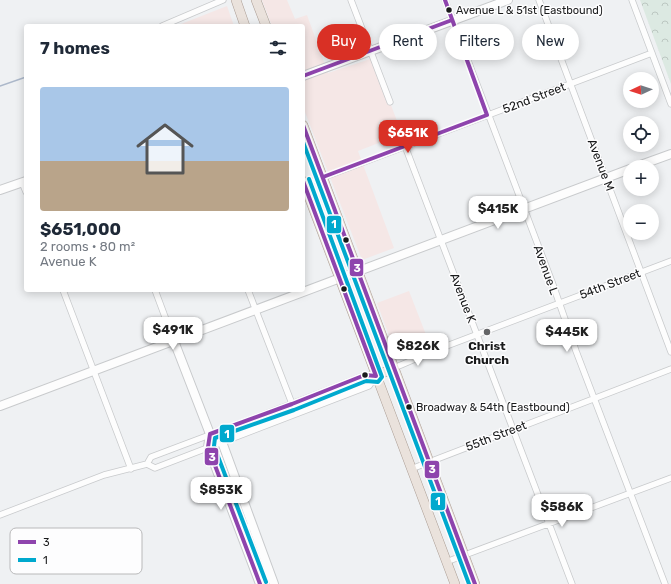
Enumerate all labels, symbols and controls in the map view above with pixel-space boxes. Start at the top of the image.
place label: Avenue L & 51st (Eastbound) [456,4,603,17]
marker: Avenue L & 51st (Eastbound) [444,5,454,15]
chip: Buy [317,24,371,60]
chip: Rent [379,24,437,60]
chip: Filters [445,24,514,60]
chip: New [522,24,579,60]
icon: filters [267,37,289,59]
text: 7 homes [40,38,110,58]
north arrow [623,72,659,108]
map controls [623,72,659,240]
street label: 52nd Street [501,79,568,116]
icon: home [129,113,201,185]
button: locate [623,116,659,152]
pin: $651K [380,120,436,154]
text: $651K [388,125,428,140]
street label: Avenue M [585,137,617,193]
button: + [623,160,659,196]
pin: $415K [470,196,526,230]
text: $415K [478,201,518,216]
button: − [623,204,659,240]
line badge: 1 [326,215,342,234]
text: 1 [331,218,337,231]
text: $651,000 [40,219,121,239]
unlabelled marker [341,235,351,245]
text: 2 rooms · 80 m² [40,239,135,254]
street label: Avenue L [531,243,562,297]
text: Avenue K [40,254,97,269]
line badge: 3 [349,258,364,277]
text: 3 [353,262,361,275]
street label: 54th Street [578,266,643,302]
street label: Avenue K [447,271,479,326]
unlabelled marker [339,284,349,294]
pin: $491K [145,317,201,351]
pin: $445K [539,319,595,353]
text: $491K [153,322,193,337]
text: $445K [545,324,589,339]
marker: Christ Church [482,327,492,337]
pin: $826K [390,333,446,367]
text: $826K [396,338,440,353]
place label: Christ Church [465,339,509,367]
unlabelled marker [360,370,370,380]
place label: Broadway & 54th (Eastbound) [416,401,570,414]
marker: Broadway & 54th (Eastbound) [404,402,414,412]
street label: 55th Street [464,418,529,454]
line badge: 1 [219,424,235,443]
text: 1 [224,428,230,441]
line badge: 3 [204,447,219,466]
text: 3 [208,451,216,464]
line badge: 3 [424,460,440,479]
text: 3 [428,463,436,476]
pin: $853K [193,477,249,511]
text: $853K [199,482,243,497]
line badge: 1 [430,492,446,511]
pin: $586K [534,494,590,528]
text: 1 [435,495,441,508]
text: $586K [541,499,583,514]
legend [10,528,142,574]
text: 3 [43,536,50,549]
text: 1 [43,554,48,567]

